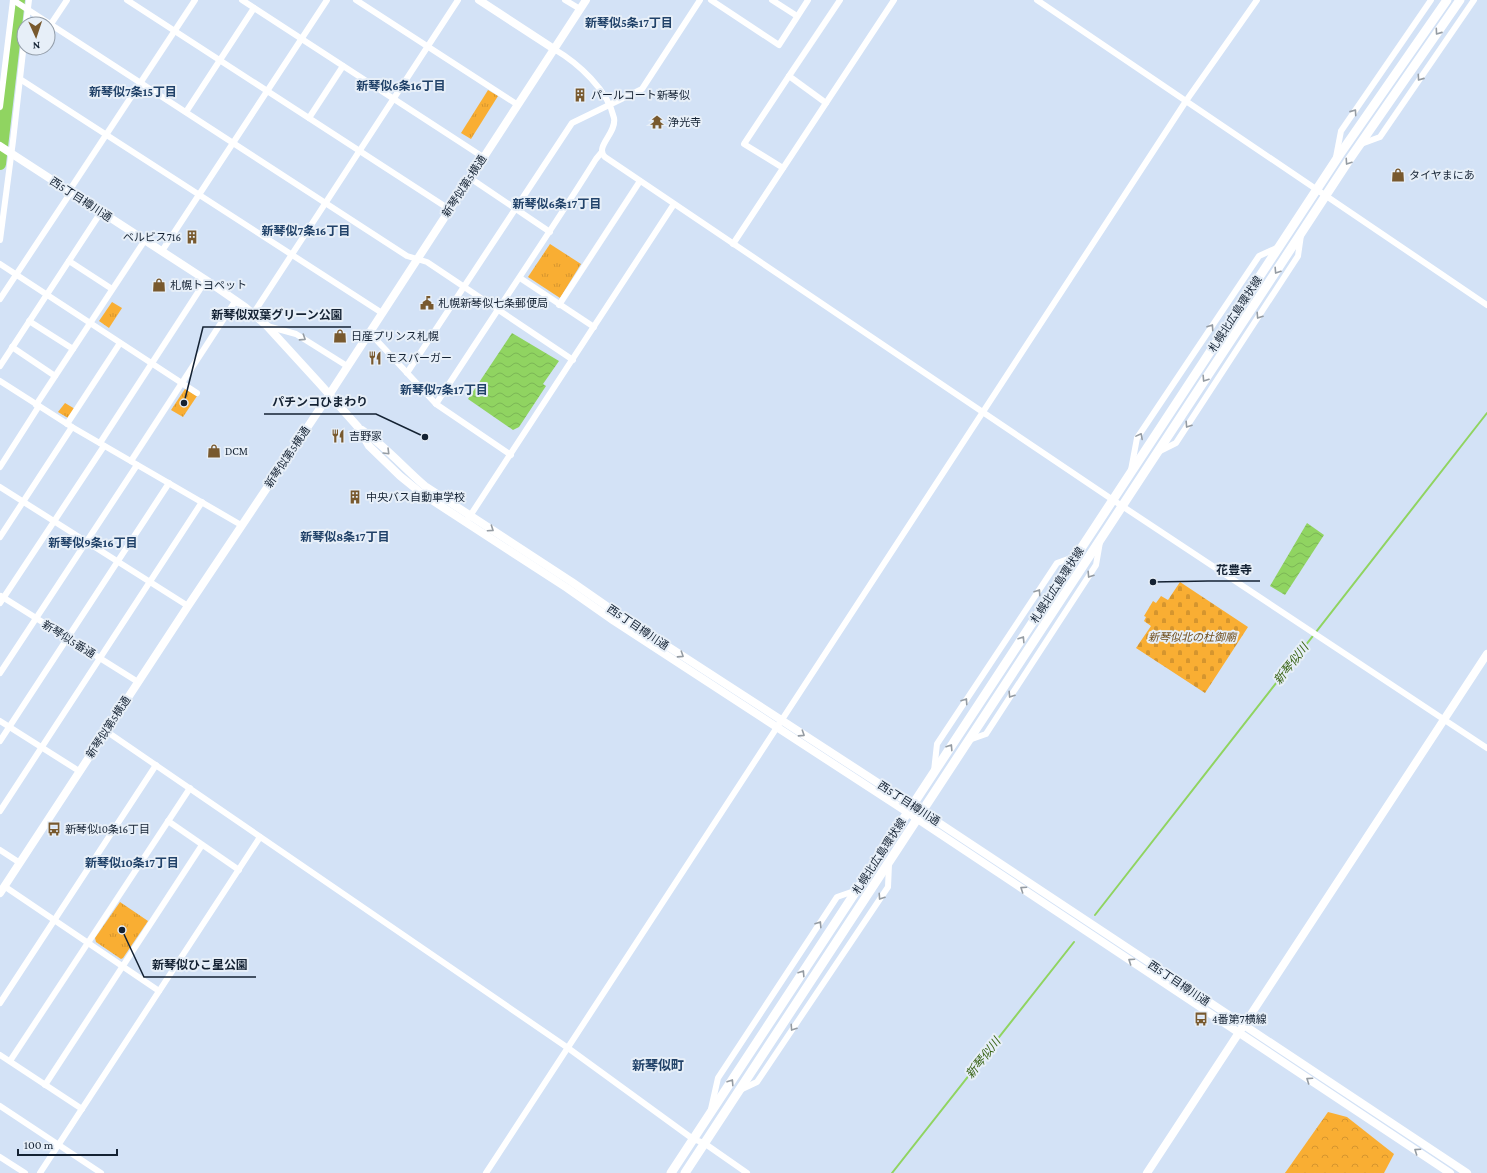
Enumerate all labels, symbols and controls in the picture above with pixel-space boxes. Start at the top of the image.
north arrow [16,16,56,56]
district label: 新琴似5条17丁目 [585,16,673,30]
one-way arrow [1435,28,1443,35]
text: N [32,40,41,52]
one-way arrow [1417,74,1425,81]
district label: 新琴似6条16丁目 [356,79,446,93]
district label: 新琴似7条15丁目 [89,85,177,99]
building icon: パールコート新琴似 [572,87,588,103]
place label: パールコート新琴似 [591,89,690,101]
one-way arrow [1349,109,1357,116]
temple icon: 浄光寺 [649,114,665,130]
place label: 浄光寺 [668,116,701,128]
street label: 新琴似第5横通 [440,153,488,219]
one-way arrow [1345,158,1353,165]
shop icon: タイヤまにあ [1390,167,1406,183]
place label: タイヤまにあ [1409,169,1475,181]
street label: 西5丁目樽川通 [48,175,114,223]
district label: 新琴似6条17丁目 [513,197,601,211]
district label: 新琴似7条16丁目 [262,224,350,238]
building icon: ベルビス716 [184,229,200,245]
place label: ベルビス716 [123,231,181,243]
one-way arrow [1275,266,1282,273]
street label: 札幌北広島環状線 [1206,274,1264,354]
shop icon: 札幌トヨペット [151,277,167,293]
place label: 札幌トヨペット [170,279,247,291]
public building icon: 札幌新琴似七条郵便局 [419,295,435,311]
place label: 札幌新琴似七条郵便局 [438,297,548,309]
callout: 新琴似双葉グリーン公園 [203,303,351,327]
text: 新琴似双葉グリーン公園 [211,308,343,322]
one-way arrow [1256,312,1264,319]
one-way arrow [1207,324,1214,331]
shop icon: 日産プリンス札幌 [332,328,348,344]
place label: 日産プリンス札幌 [351,330,439,342]
one-way arrow [299,334,306,341]
restaurant icon: モスバーガー [367,350,383,366]
place label: モスバーガー [386,352,452,364]
one-way arrow [1202,375,1210,382]
district label: 新琴似7条17丁目 [400,383,488,397]
callout: パチンコひまわり [264,390,376,414]
text: パチンコひまわり [272,395,368,409]
one-way arrow [1185,421,1192,428]
street label: 新琴似第5横通 [262,424,312,490]
restaurant icon: 吉野家 [330,428,346,444]
place label: 吉野家 [349,430,382,442]
one-way arrow [1135,433,1143,440]
shop icon: DCM [206,443,222,459]
place label: DCM [225,445,248,457]
one-way arrow [382,447,390,455]
building icon: 中央バス自動車学校 [347,489,363,505]
place label: 中央バス自動車学校 [366,491,465,503]
one-way arrow [487,524,494,531]
district label: 新琴似8条17丁目 [300,530,390,544]
district label: 新琴似9条16丁目 [48,536,138,550]
street label: 札幌北広島環状線 [1028,545,1086,625]
callout: 花豊寺 [1208,557,1260,581]
text: 花豊寺 [1216,563,1252,577]
one-way arrow [1087,571,1095,578]
one-way arrow [1033,590,1040,597]
street label: 西5丁目樽川通 [605,602,671,652]
street label: 新琴似5番通 [40,618,98,660]
park label: 新琴似北の杜御廟 [1148,631,1238,643]
one-way arrow [1017,636,1024,643]
water label: 新琴似川 [1271,639,1313,687]
one-way arrow [677,651,684,658]
one-way arrow [1008,691,1016,698]
street label: 新琴似第5横通 [84,694,132,760]
one-way arrow [961,698,968,705]
one-way arrow [798,729,805,737]
one-way arrow [945,745,952,752]
street label: 西5丁目樽川通 [876,779,942,827]
street label: 札幌北広島環状線 [850,816,908,896]
bus stop icon: 新琴似10条16丁目 [46,821,62,837]
place label: 新琴似10条16丁目 [65,823,150,835]
district label: 新琴似10条17丁目 [85,856,179,870]
one-way arrow [1020,887,1027,894]
one-way arrow [878,893,886,900]
one-way arrow [814,921,822,928]
callout: 新琴似ひこ星公園 [144,953,256,977]
text: 新琴似ひこ星公園 [152,958,248,972]
one-way arrow [1128,958,1135,966]
street label: 西5丁目樽川通 [1146,958,1212,1008]
one-way arrow [797,970,805,977]
bus stop icon: 4番第7横線 [1193,1011,1209,1027]
place label: 4番第7横線 [1212,1013,1267,1025]
one-way arrow [790,1024,798,1031]
water label: 新琴似川 [963,1033,1005,1081]
district label: 新琴似町 [632,1058,684,1073]
one-way arrow [1306,1077,1313,1085]
one-way arrow [726,1079,734,1086]
scale bar [18,1131,117,1157]
text: 100 m [24,1138,54,1152]
one-way arrow [1415,1149,1422,1156]

